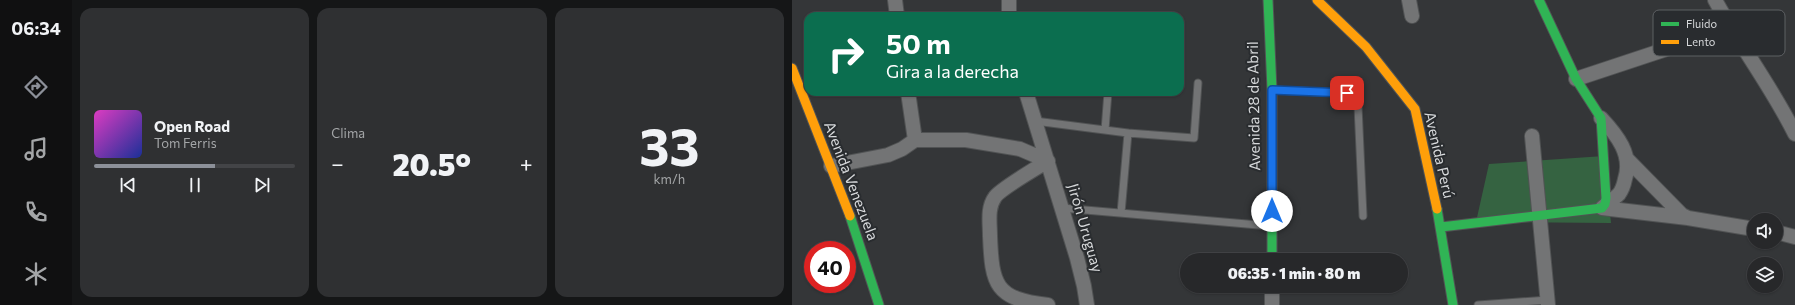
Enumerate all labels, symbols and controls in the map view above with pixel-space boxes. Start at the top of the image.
legend [1653,10,1785,56]
text: 06:34 [11,17,61,39]
text: Fluido [1686,17,1717,30]
text: 50 m [886,26,951,60]
icon: right [820,28,872,80]
text: Lento [1686,35,1716,48]
street label: Avenida 28 de Abril [1243,41,1263,171]
text: Gira a la derecha [886,60,1019,82]
icon: directions [22,73,50,101]
pin [1330,76,1364,110]
icon: arrive [1336,82,1358,104]
street label: Avenida Perú [1421,110,1459,200]
text: 33 [639,113,699,177]
text: Open Road [154,117,230,135]
street label: Avenida Venezuela [821,119,883,243]
text: Clima [331,125,365,141]
icon: music [22,135,50,163]
text: Tom Ferris [154,135,217,151]
text: 20.5° [392,145,471,182]
text: − [331,150,344,177]
text: + [520,150,533,177]
text: km/h [654,171,685,187]
icon: previous [117,174,139,196]
icon: pause [184,174,206,196]
icon: next [251,174,273,196]
street label: Jirón Uruguay [1065,181,1107,274]
position arrow [1251,190,1293,232]
icon: phone [22,198,50,226]
map controls [1747,213,1783,293]
button: sound [1747,213,1783,249]
speed limit sign: 40 [804,241,856,293]
button: layers [1747,257,1783,293]
icon: climate [22,260,50,288]
text: 06:35 · 1 min · 80 m [1228,264,1360,282]

